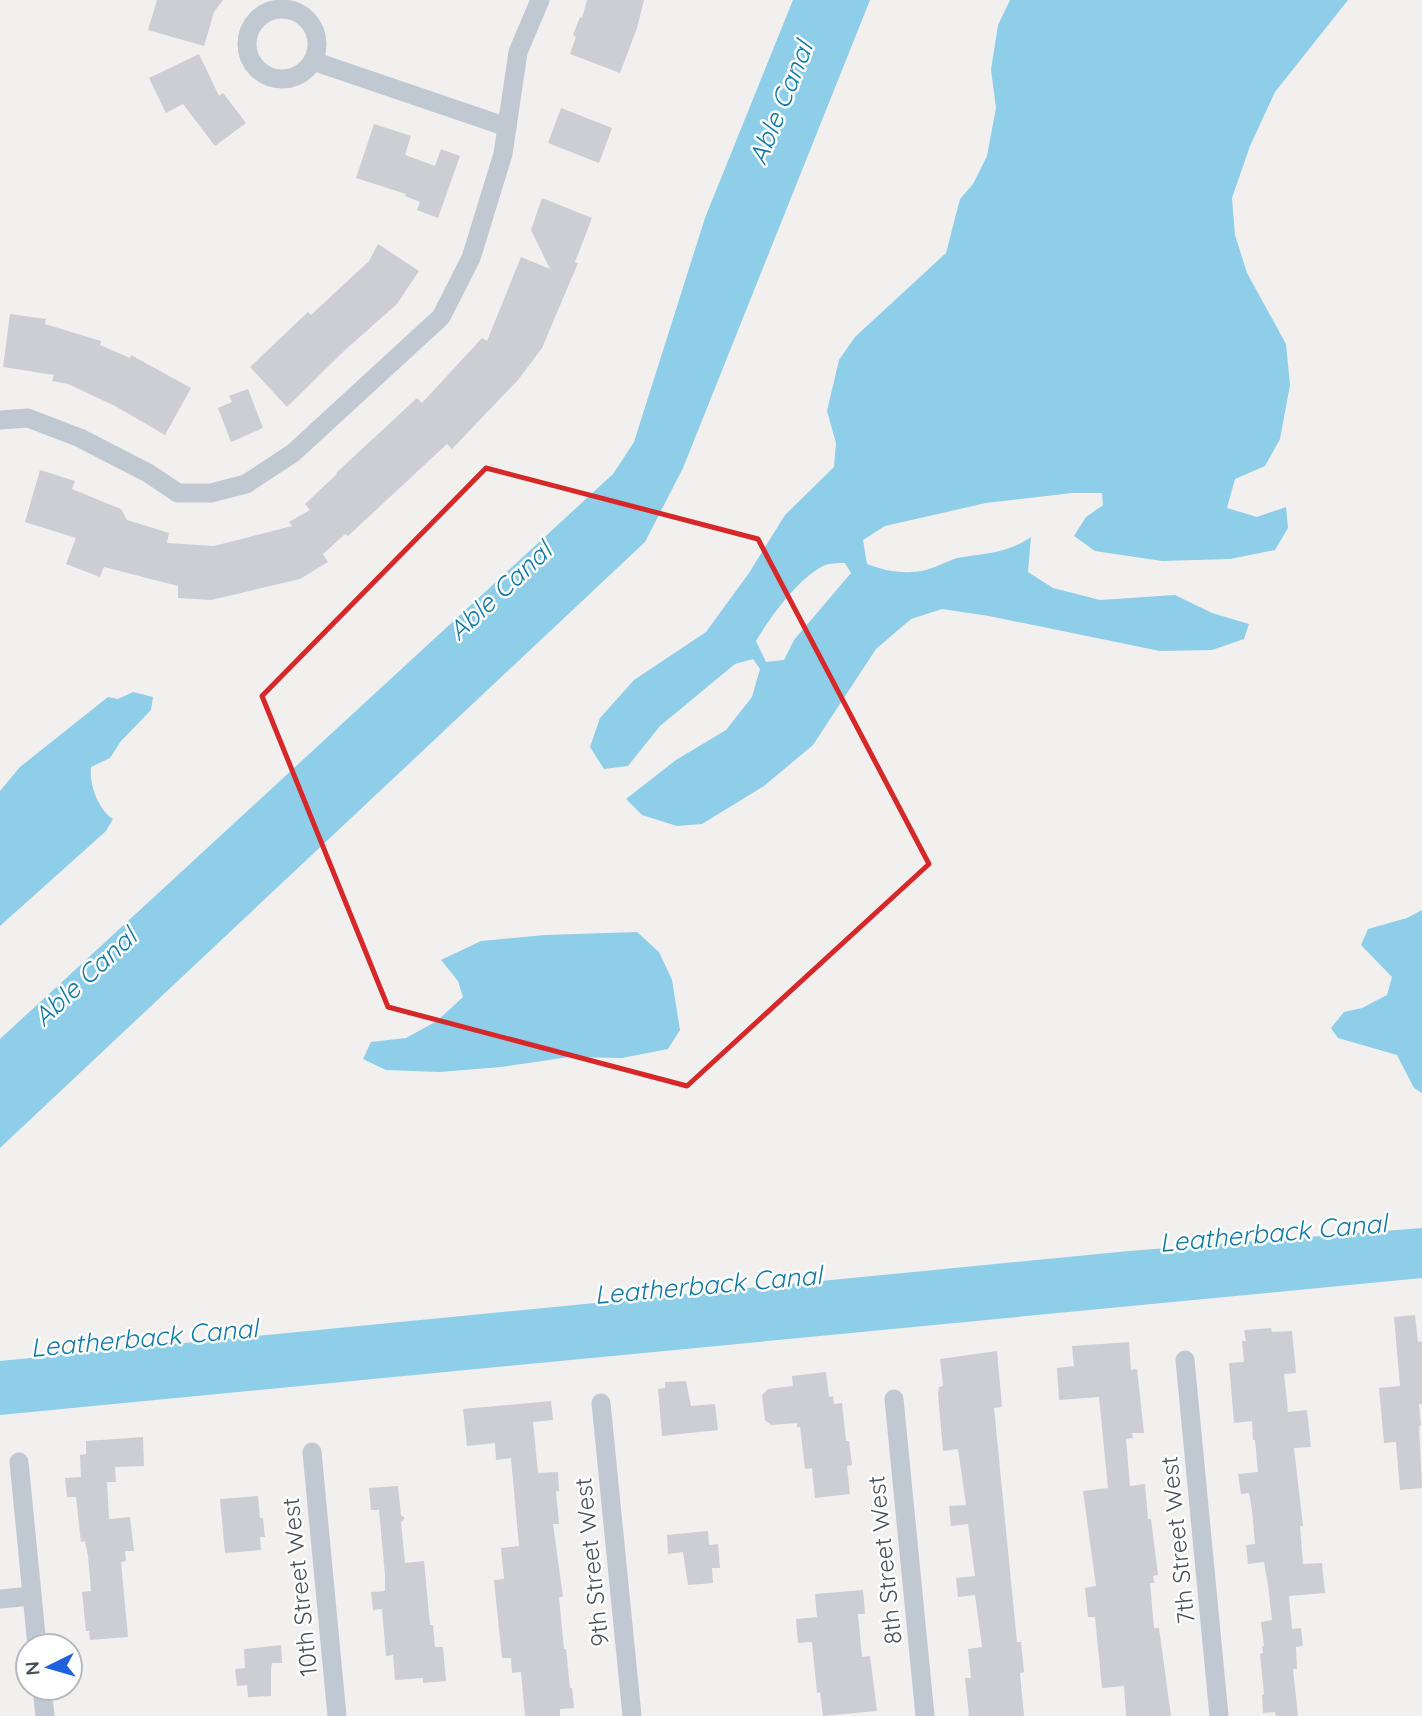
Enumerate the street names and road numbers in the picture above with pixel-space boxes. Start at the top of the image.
street label: 7th Street West [1153,1455,1201,1625]
street label: 8th Street West [860,1474,908,1646]
street label: 9th Street West [567,1476,615,1648]
street label: 10th Street West [275,1496,323,1678]

